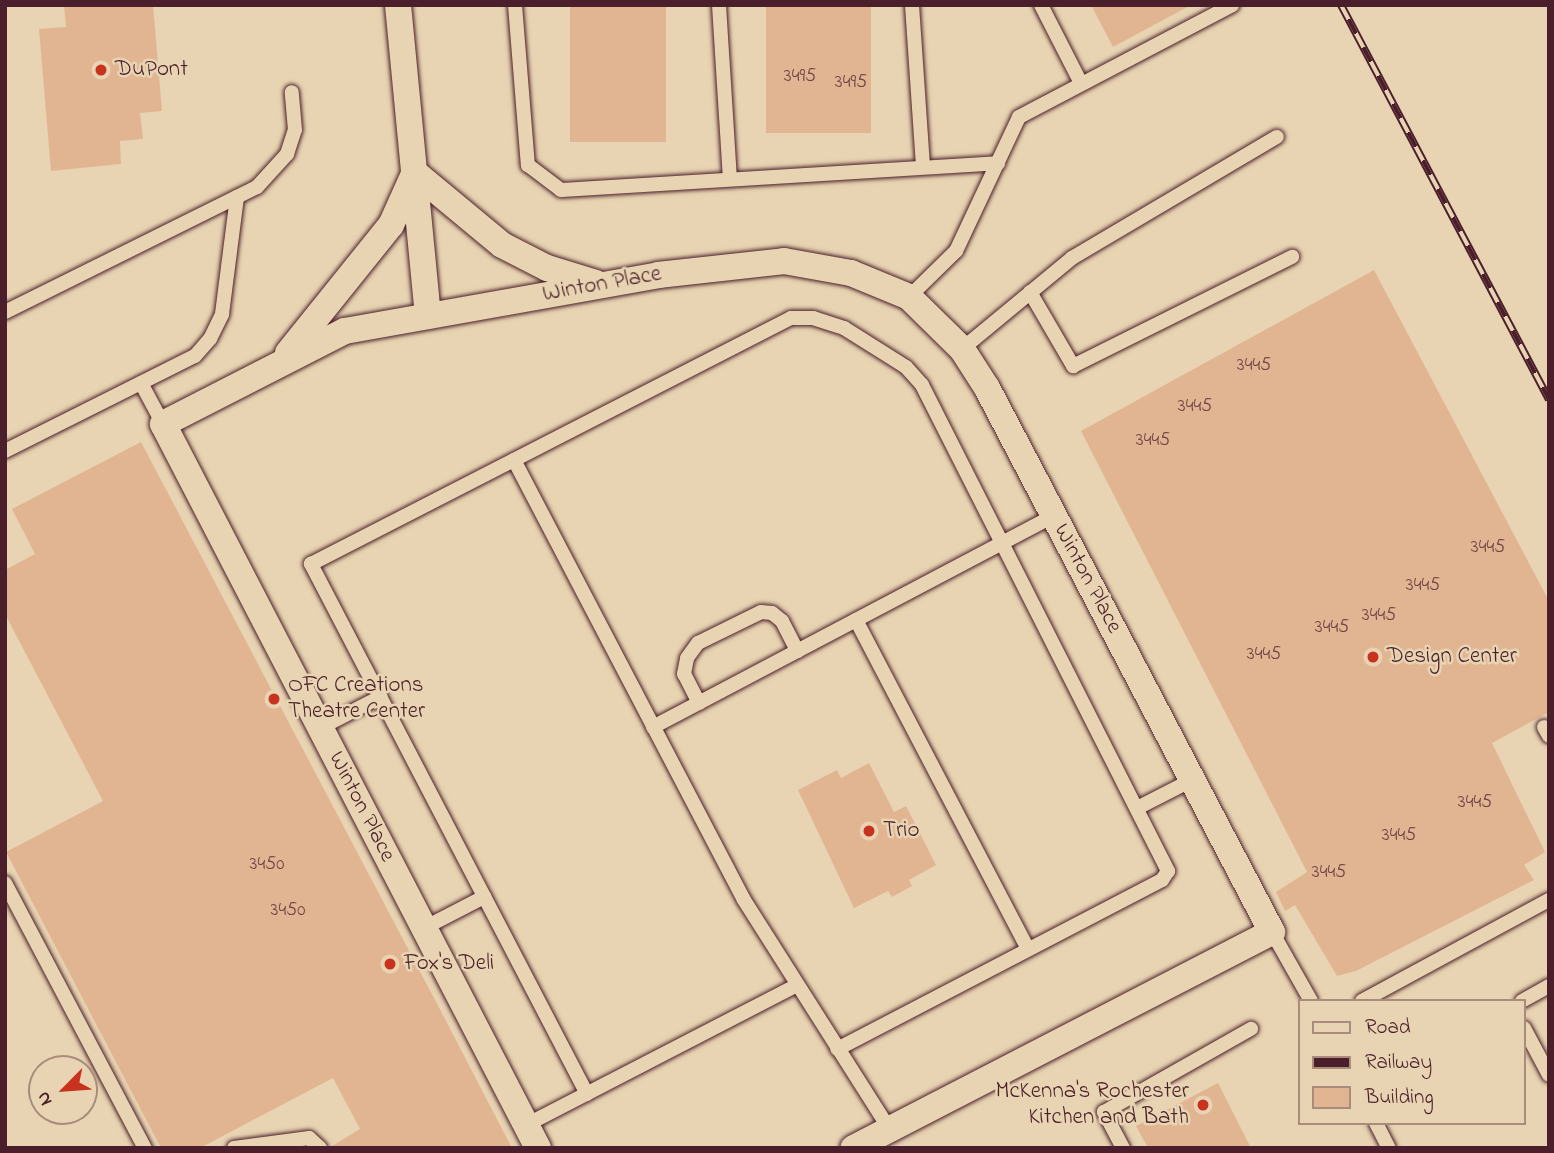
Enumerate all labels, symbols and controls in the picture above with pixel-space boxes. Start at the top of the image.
place label: DuPont [115,56,188,84]
marker: DuPont [93,62,109,78]
house number: 3495 [784,66,816,88]
house number: 3495 [835,72,867,94]
street label: Winton Place [541,261,663,309]
house number: 3445 [1237,355,1271,377]
house number: 3445 [1178,396,1212,418]
house number: 3445 [1136,430,1170,452]
street label: Winton Place [1047,520,1127,638]
house number: 3445 [1471,537,1505,559]
house number: 3445 [1406,575,1440,597]
house number: 3445 [1362,605,1396,627]
house number: 3445 [1315,617,1349,639]
place label: Design Center [1387,643,1517,671]
house number: 3445 [1247,644,1281,666]
marker: Design Center [1365,649,1381,665]
place label: OFC Creations Theatre Center [288,672,425,726]
marker: OFC Creations Theatre Center [266,691,282,707]
street label: Winton Place [321,747,401,867]
house number: 3445 [1458,792,1492,814]
place label: Trio [883,817,919,845]
marker: Trio [861,823,877,839]
house number: 3445 [1382,825,1416,847]
house number: 3450 [250,854,284,876]
house number: 3445 [1312,862,1346,884]
house number: 3450 [271,900,305,922]
place label: Fox's Deli [404,950,494,978]
marker: Fox's Deli [382,956,398,972]
legend [1298,999,1526,1125]
text: Road [1365,1013,1411,1043]
text: Railway [1365,1048,1432,1078]
north arrow [28,1055,98,1125]
place label: McKenna's Rochester Kitchen and Bath [995,1078,1189,1132]
text: Building [1365,1083,1434,1113]
text: N [30,1087,60,1110]
marker: McKenna's Rochester Kitchen and Bath [1195,1097,1211,1113]

